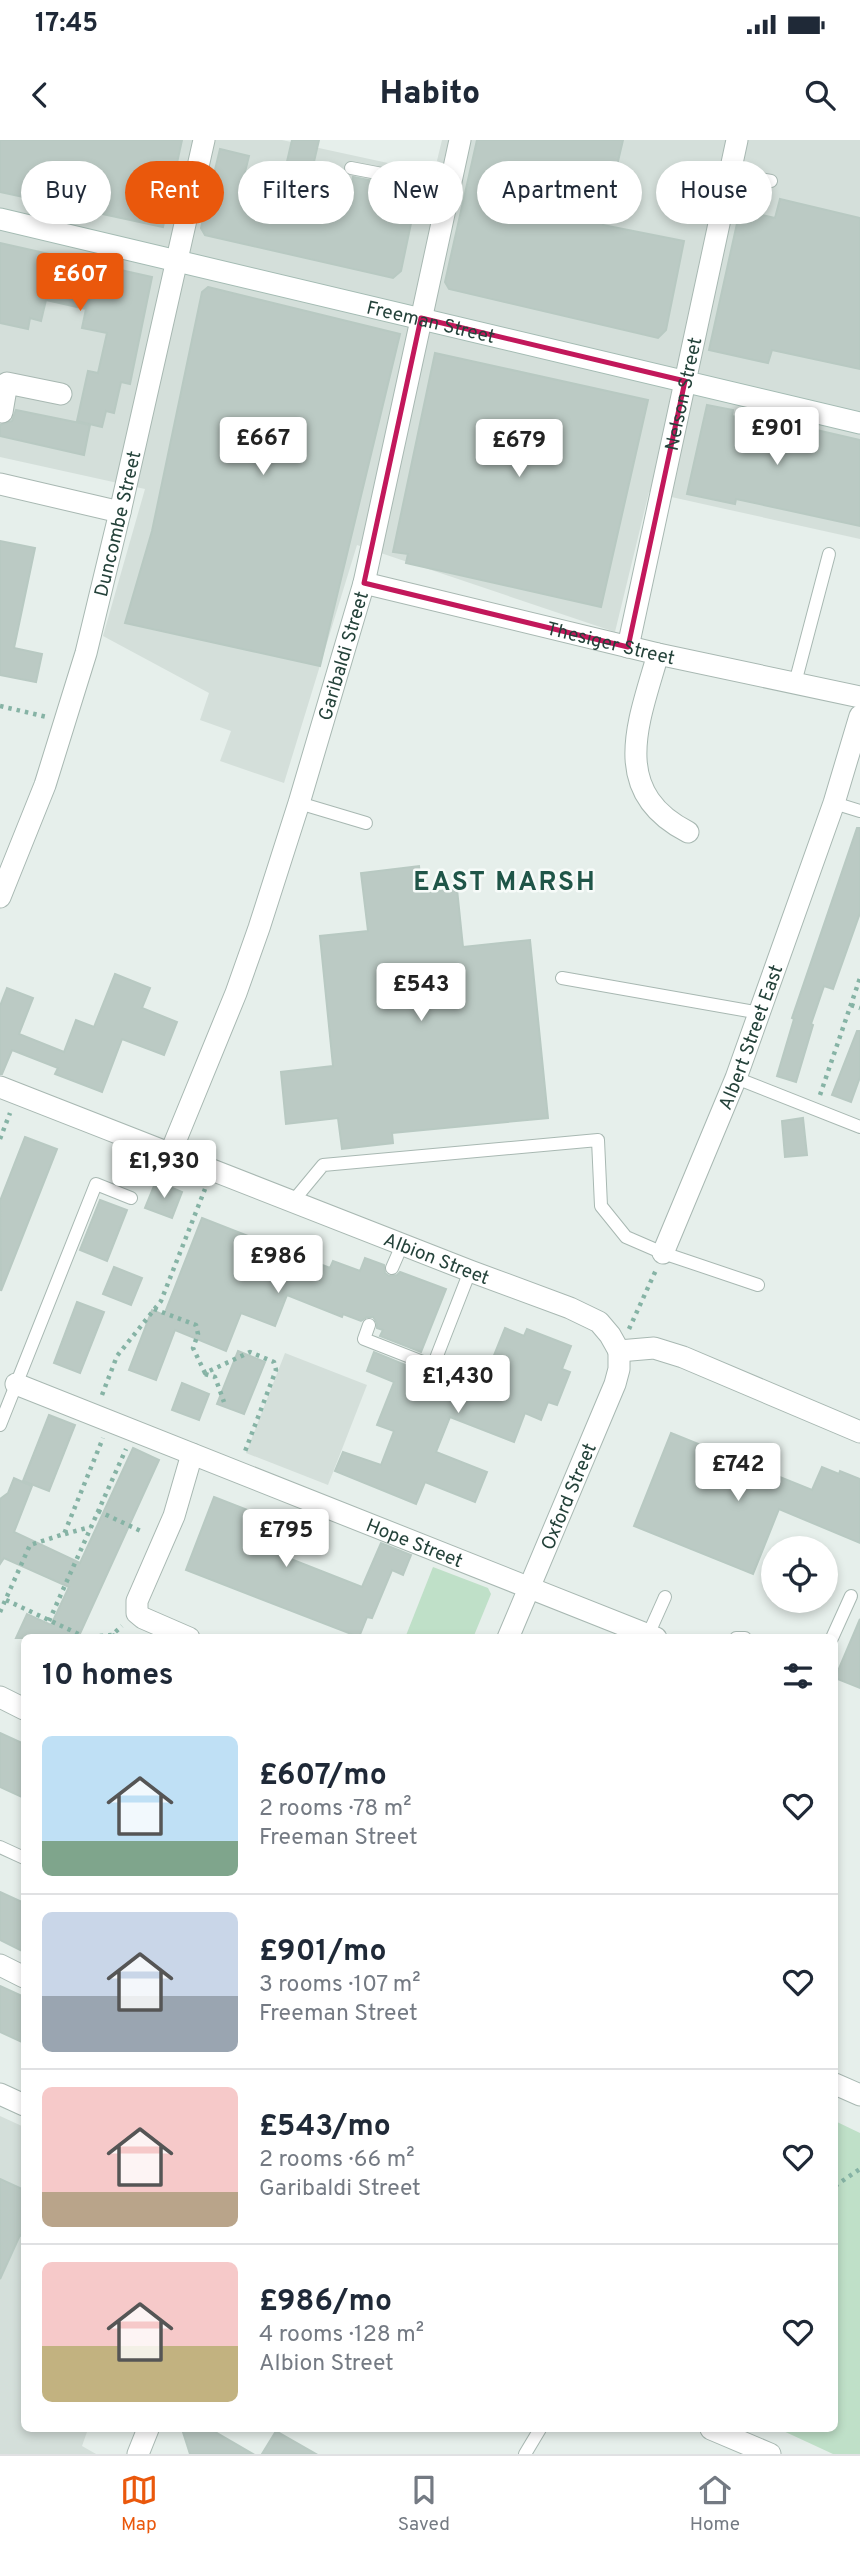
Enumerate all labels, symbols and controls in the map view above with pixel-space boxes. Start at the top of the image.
text: 17:45 [35,8,98,41]
text: Habito [380,75,480,115]
icon: back [21,76,59,114]
icon: search [801,76,839,114]
chip: Buy [21,161,111,224]
chip: Rent [125,161,224,224]
chip: Filters [238,161,354,224]
chip: New [368,161,463,224]
chip: Apartment [477,161,642,224]
chip: House [656,161,772,224]
pin: £607 [39,254,121,313]
text: £607 [52,261,108,290]
street label: Freeman Street [364,296,497,350]
street label: Nelson Street [661,335,708,453]
pin: £901 [736,408,818,467]
text: £901 [751,415,803,444]
pin: £667 [222,418,304,477]
pin: £679 [478,420,560,479]
text: £667 [236,425,290,454]
text: £679 [492,427,546,456]
street label: Duncombe Street [90,449,147,599]
street label: Garibaldi Street [314,589,375,724]
street label: Thesiger Street [544,618,677,671]
district label: EAST MARSH [413,867,597,900]
street label: Albert Street East [714,962,789,1114]
pin: £543 [380,964,462,1023]
text: £543 [393,971,449,1000]
pin: £1,930 [107,1140,221,1200]
text: £1,930 [128,1148,200,1177]
street label: Albion Street [380,1228,492,1291]
pin: £986 [237,1236,319,1295]
text: £986 [250,1243,306,1272]
pin: £1,430 [401,1356,515,1415]
text: £1,430 [422,1363,494,1392]
street label: Oxford Street [536,1440,603,1554]
pin: £742 [697,1444,779,1503]
text: £742 [711,1451,765,1480]
pin: £795 [245,1510,327,1569]
street label: Hope Street [362,1514,466,1574]
text: £795 [259,1517,313,1546]
map controls [761,1536,838,1613]
button: locate [761,1536,838,1613]
icon: filters [779,1657,817,1695]
text: 10 homes [42,1658,173,1695]
text: £607/mo [259,1758,387,1795]
icon: home [98,1764,182,1848]
icon: heart [779,1787,817,1825]
text: 2 rooms · 78 m² [259,1795,412,1824]
text: Freeman Street [259,1824,418,1853]
text: £901/mo [259,1934,387,1971]
icon: home [98,1940,182,2024]
icon: heart [779,1963,817,2001]
text: 3 rooms · 107 m² [259,1971,421,2000]
text: Freeman Street [259,2000,418,2029]
text: £543/mo [259,2109,391,2146]
icon: home [98,2115,182,2199]
icon: heart [779,2138,817,2176]
text: 2 rooms · 66 m² [259,2146,415,2175]
text: Garibaldi Street [259,2175,421,2204]
text: £986/mo [259,2284,392,2321]
icon: home [98,2290,182,2374]
icon: heart [779,2313,817,2351]
text: 4 rooms · 128 m² [259,2321,424,2350]
text: Albion Street [259,2350,394,2379]
tab: Map [120,2471,158,2537]
tab: Saved [398,2471,450,2537]
tab: Home [690,2471,740,2537]

